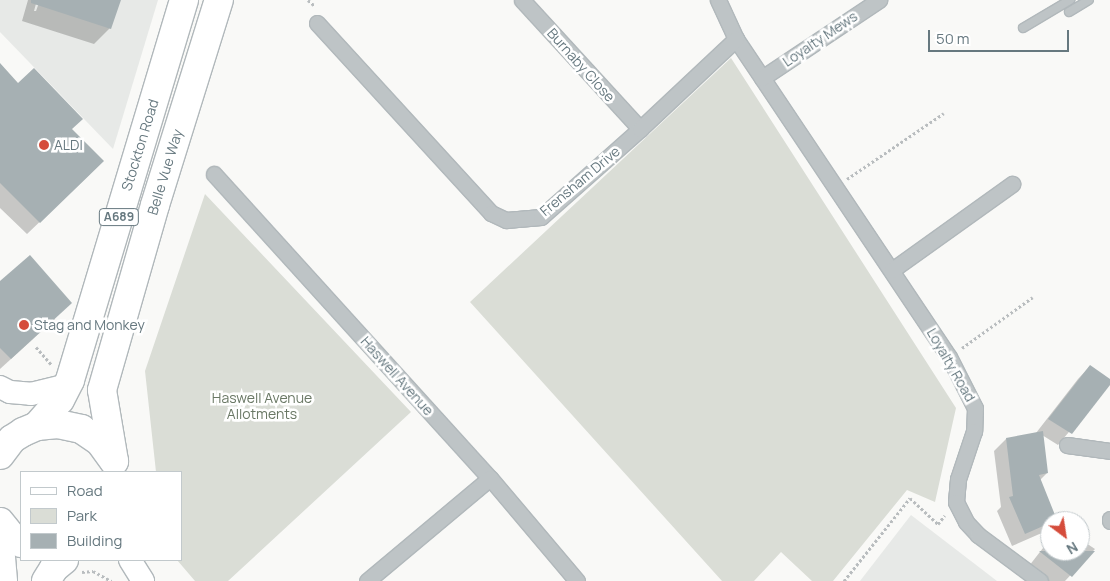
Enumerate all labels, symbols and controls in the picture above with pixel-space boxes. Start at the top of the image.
street label: Loyalty Mews [780,8,860,70]
scale bar [930,20,1071,52]
street label: Burnaby Close [544,25,618,105]
text: 50 m [936,28,970,49]
street label: Stockton Road [118,97,162,193]
street label: Belle Vue Way [144,127,186,217]
place label: ALDI [54,137,83,153]
marker: ALDI [38,139,50,151]
street label: Frensham Drive [537,143,623,219]
road number: A689 [98,208,140,226]
place label: Stag and Monkey [34,317,145,333]
marker: Stag and Monkey [18,319,30,331]
street label: Loyalty Road [923,325,979,405]
street label: Haswell Avenue [357,333,437,419]
park label: Haswell Avenue Allotments [212,390,312,422]
legend [20,471,182,561]
text: Road [67,480,103,501]
text: Park [67,505,97,526]
north arrow [1040,511,1090,561]
text: Building [67,530,122,551]
text: N [1063,538,1082,559]

